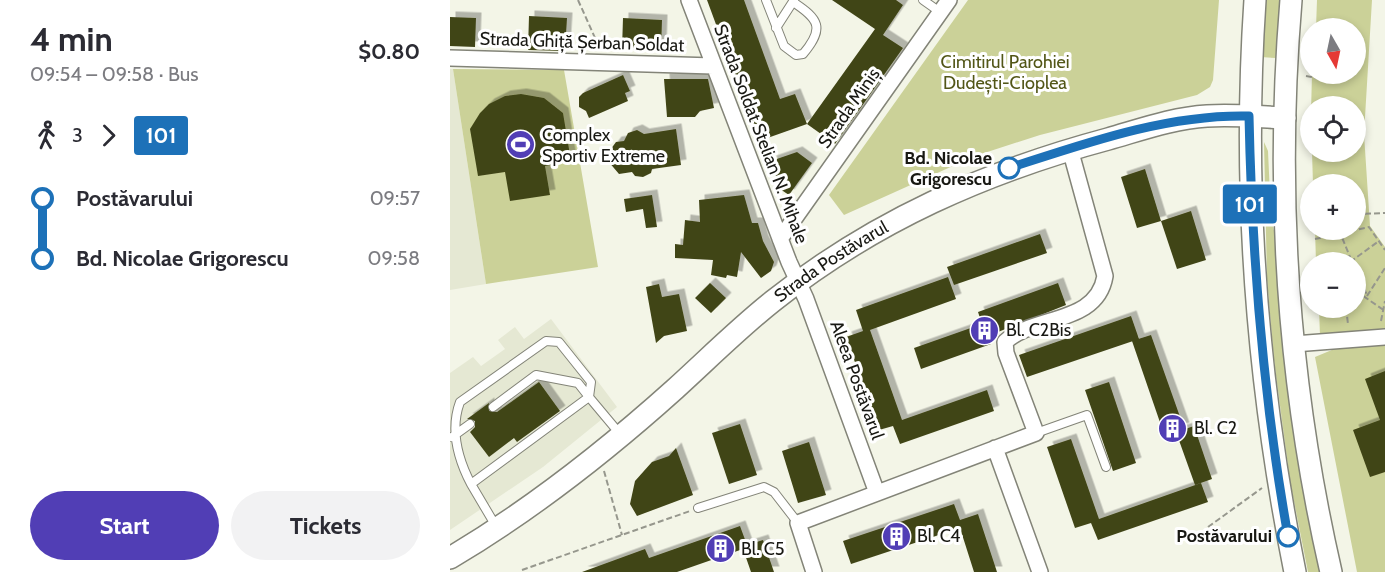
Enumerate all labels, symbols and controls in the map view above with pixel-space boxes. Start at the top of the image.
north arrow [1300,18,1366,84]
map controls [1300,18,1366,318]
text: 4 min [30,19,113,59]
street label: Strada Soldat Stelian N. Mihale [709,21,813,247]
street label: Strada Ghiță Șerban Soldat [479,27,685,58]
text: $0.80 [358,38,420,65]
park label: Cimitirul Parohiei Dudești-Cioplea [940,51,1070,95]
text: 09:54 – 09:58 · Bus [30,62,199,86]
street label: Strada Miniș [813,64,885,153]
button: locate [1300,96,1366,162]
icon: walk [30,119,63,152]
icon: forward [92,119,125,152]
text: 3 [72,123,83,147]
text: 101 [146,123,176,148]
place label: Complex Sportiv Extreme [542,124,665,167]
sports icon: Complex Sportiv Extreme [505,129,537,161]
place label: Bd. Nicolae Grigorescu [904,147,992,190]
marker: Bd. Nicolae Grigorescu [998,157,1020,179]
button: + [1300,174,1366,240]
line badge: 101 [1216,184,1284,224]
text: Postăvarului [76,185,193,212]
text: 09:57 [370,186,420,210]
text: 101 [1235,192,1265,217]
street label: Strada Postăvarul [770,216,892,307]
text: Bd. Nicolae Grigorescu [76,245,289,272]
text: 09:58 [368,246,420,270]
button: − [1300,252,1366,318]
building icon: Bl. C2Bis [969,314,1001,346]
street label: Aleea Postăvarul [825,318,889,443]
place label: Bl. C2Bis [1006,319,1071,341]
building icon: Bl. C2 [1157,412,1189,444]
place label: Bl. C2 [1194,417,1237,439]
button: Start [30,491,219,560]
button: Tickets [231,491,420,560]
building icon: Bl. C4 [880,520,912,552]
place label: Bl. C4 [917,525,960,547]
place label: Postăvarului [1176,525,1272,547]
marker: Postăvarului [1277,525,1299,547]
building icon: Bl. C5 [704,533,736,565]
place label: Bl. C5 [741,538,785,560]

